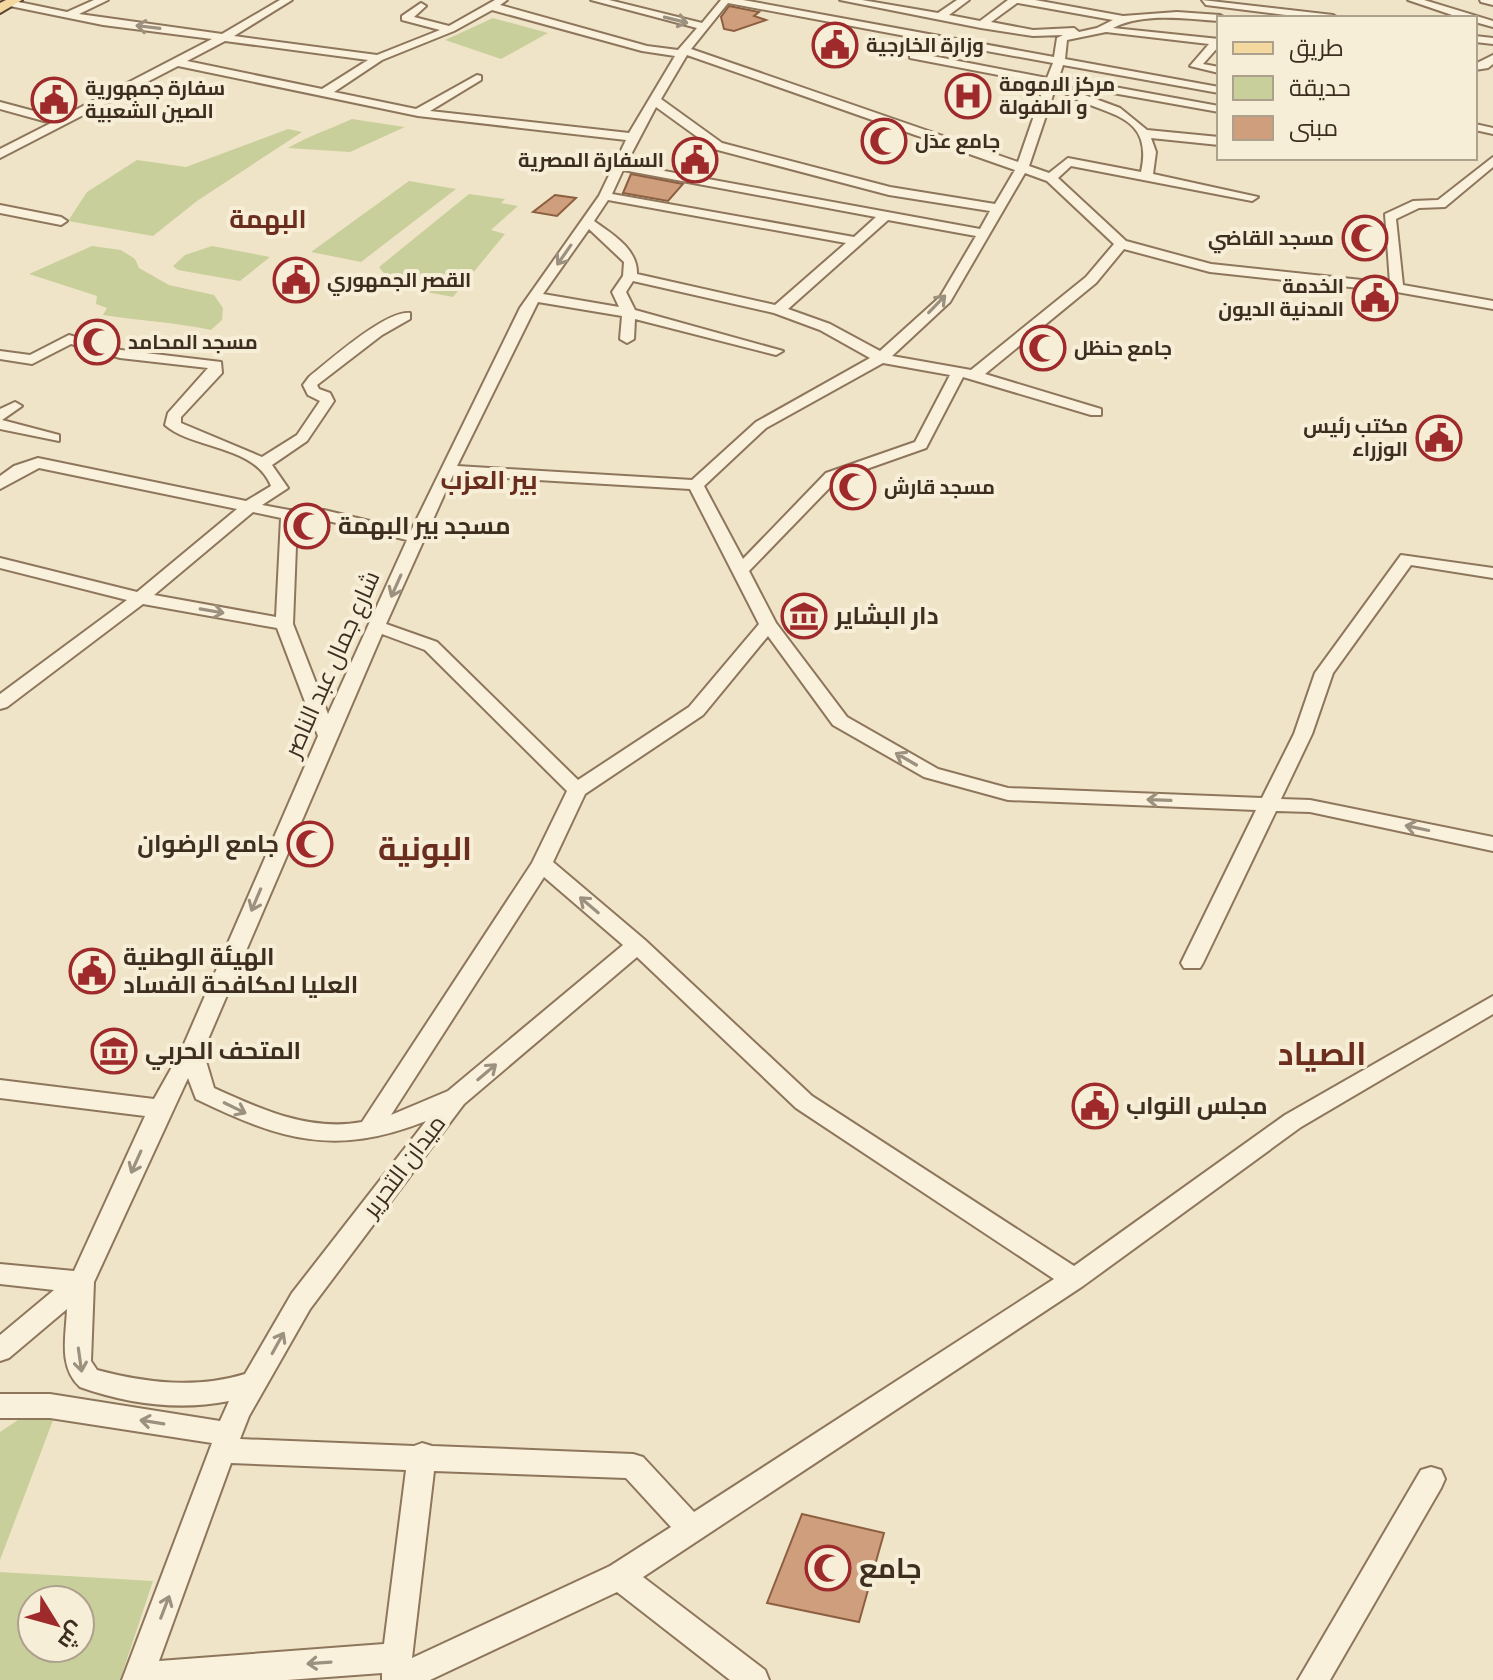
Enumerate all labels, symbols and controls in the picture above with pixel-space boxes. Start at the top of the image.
one-way arrow [663,13,689,28]
legend [1217,16,1477,160]
one-way arrow [135,20,162,35]
public building icon: وزارة الخارجية [811,21,859,69]
place label: وزارة الخارجية [866,28,984,58]
text: طريق [1289,28,1344,63]
place label: مركز الامومة و الطفولة [999,67,1115,120]
text: حديقة [1289,68,1351,103]
place label: سفارة جمهورية الصين الشعبية [85,71,225,124]
hospital icon: مركز الامومة و الطفولة [944,72,992,120]
public building icon: سفارة جمهورية الصين الشعبية [30,76,78,124]
text: مبنى [1289,108,1338,143]
mosque icon: جامع عدَل [860,117,908,165]
place label: جامع عدَل [915,124,1000,155]
public building icon: السفارة المصرية [671,136,719,184]
place label: السفارة المصرية [518,143,664,173]
district label: البهمة [229,197,307,236]
mosque icon: مسجد القاضي [1341,214,1389,262]
place label: مسجد القاضي [1208,221,1334,254]
one-way arrow [556,244,572,266]
public building icon: القصر الجمهوري [272,256,320,304]
place label: القصر الجمهوري [327,263,471,296]
place label: الخدمة المدنية الديون [1218,269,1344,322]
public building icon: الخدمة المدنية الديون [1351,274,1399,322]
one-way arrow [928,294,947,314]
mosque icon: مسجد المحامد [73,318,121,366]
mosque icon: جامع حنظل [1019,324,1067,372]
place label: مسجد المحامد [128,325,258,355]
place label: جامع حنظل [1074,331,1172,362]
place label: مكتب رئيس الوزراء [1303,409,1408,462]
public building icon: مكتب رئيس الوزراء [1415,414,1463,462]
district label: بير العزب [440,458,538,497]
mosque icon: مسجد قارش [829,463,877,511]
place label: مسجد قارش [884,470,995,500]
mosque icon: مسجد بير البهمة [283,502,331,550]
place label: مسجد بير البهمة [338,506,511,541]
street label: شارع جمال عبد الناصر [272,564,387,764]
one-way arrow [388,574,403,598]
museum icon: دار البشاير [780,592,828,640]
place label: دار البشاير [834,596,939,631]
one-way arrow [199,605,224,620]
one-way arrow [894,750,918,766]
one-way arrow [1146,792,1173,807]
mosque icon: جامع الرضوان [286,820,334,868]
one-way arrow [1404,820,1430,835]
district label: البونية [378,822,472,870]
place label: جامع الرضوان [137,824,279,860]
one-way arrow [248,888,263,912]
one-way arrow [579,896,600,914]
place label: الهيئة الوطنية العليا لمكافحة الفساد [123,937,358,1000]
public building icon: الهيئة الوطنية العليا لمكافحة الفساد [68,947,116,995]
museum icon: المتحف الحربي [90,1027,138,1075]
district label: الصياد [1278,1027,1366,1075]
place label: المتحف الحربي [145,1031,301,1070]
one-way arrow [476,1063,496,1081]
public building icon: مجلس النواب [1071,1082,1119,1130]
place label: مجلس النواب [1126,1086,1268,1121]
one-way arrow [222,1101,246,1116]
street label: ميدان التحرير [351,1106,452,1224]
one-way arrow [127,1149,142,1173]
one-way arrow [270,1332,286,1355]
one-way arrow [73,1346,88,1372]
one-way arrow [140,1414,165,1429]
mosque icon: جامع [804,1544,852,1592]
place label: جامع [859,1545,922,1587]
north arrow [16,1584,96,1664]
one-way arrow [159,1595,173,1620]
text: ش [51,1616,95,1658]
one-way arrow [306,1656,333,1671]

